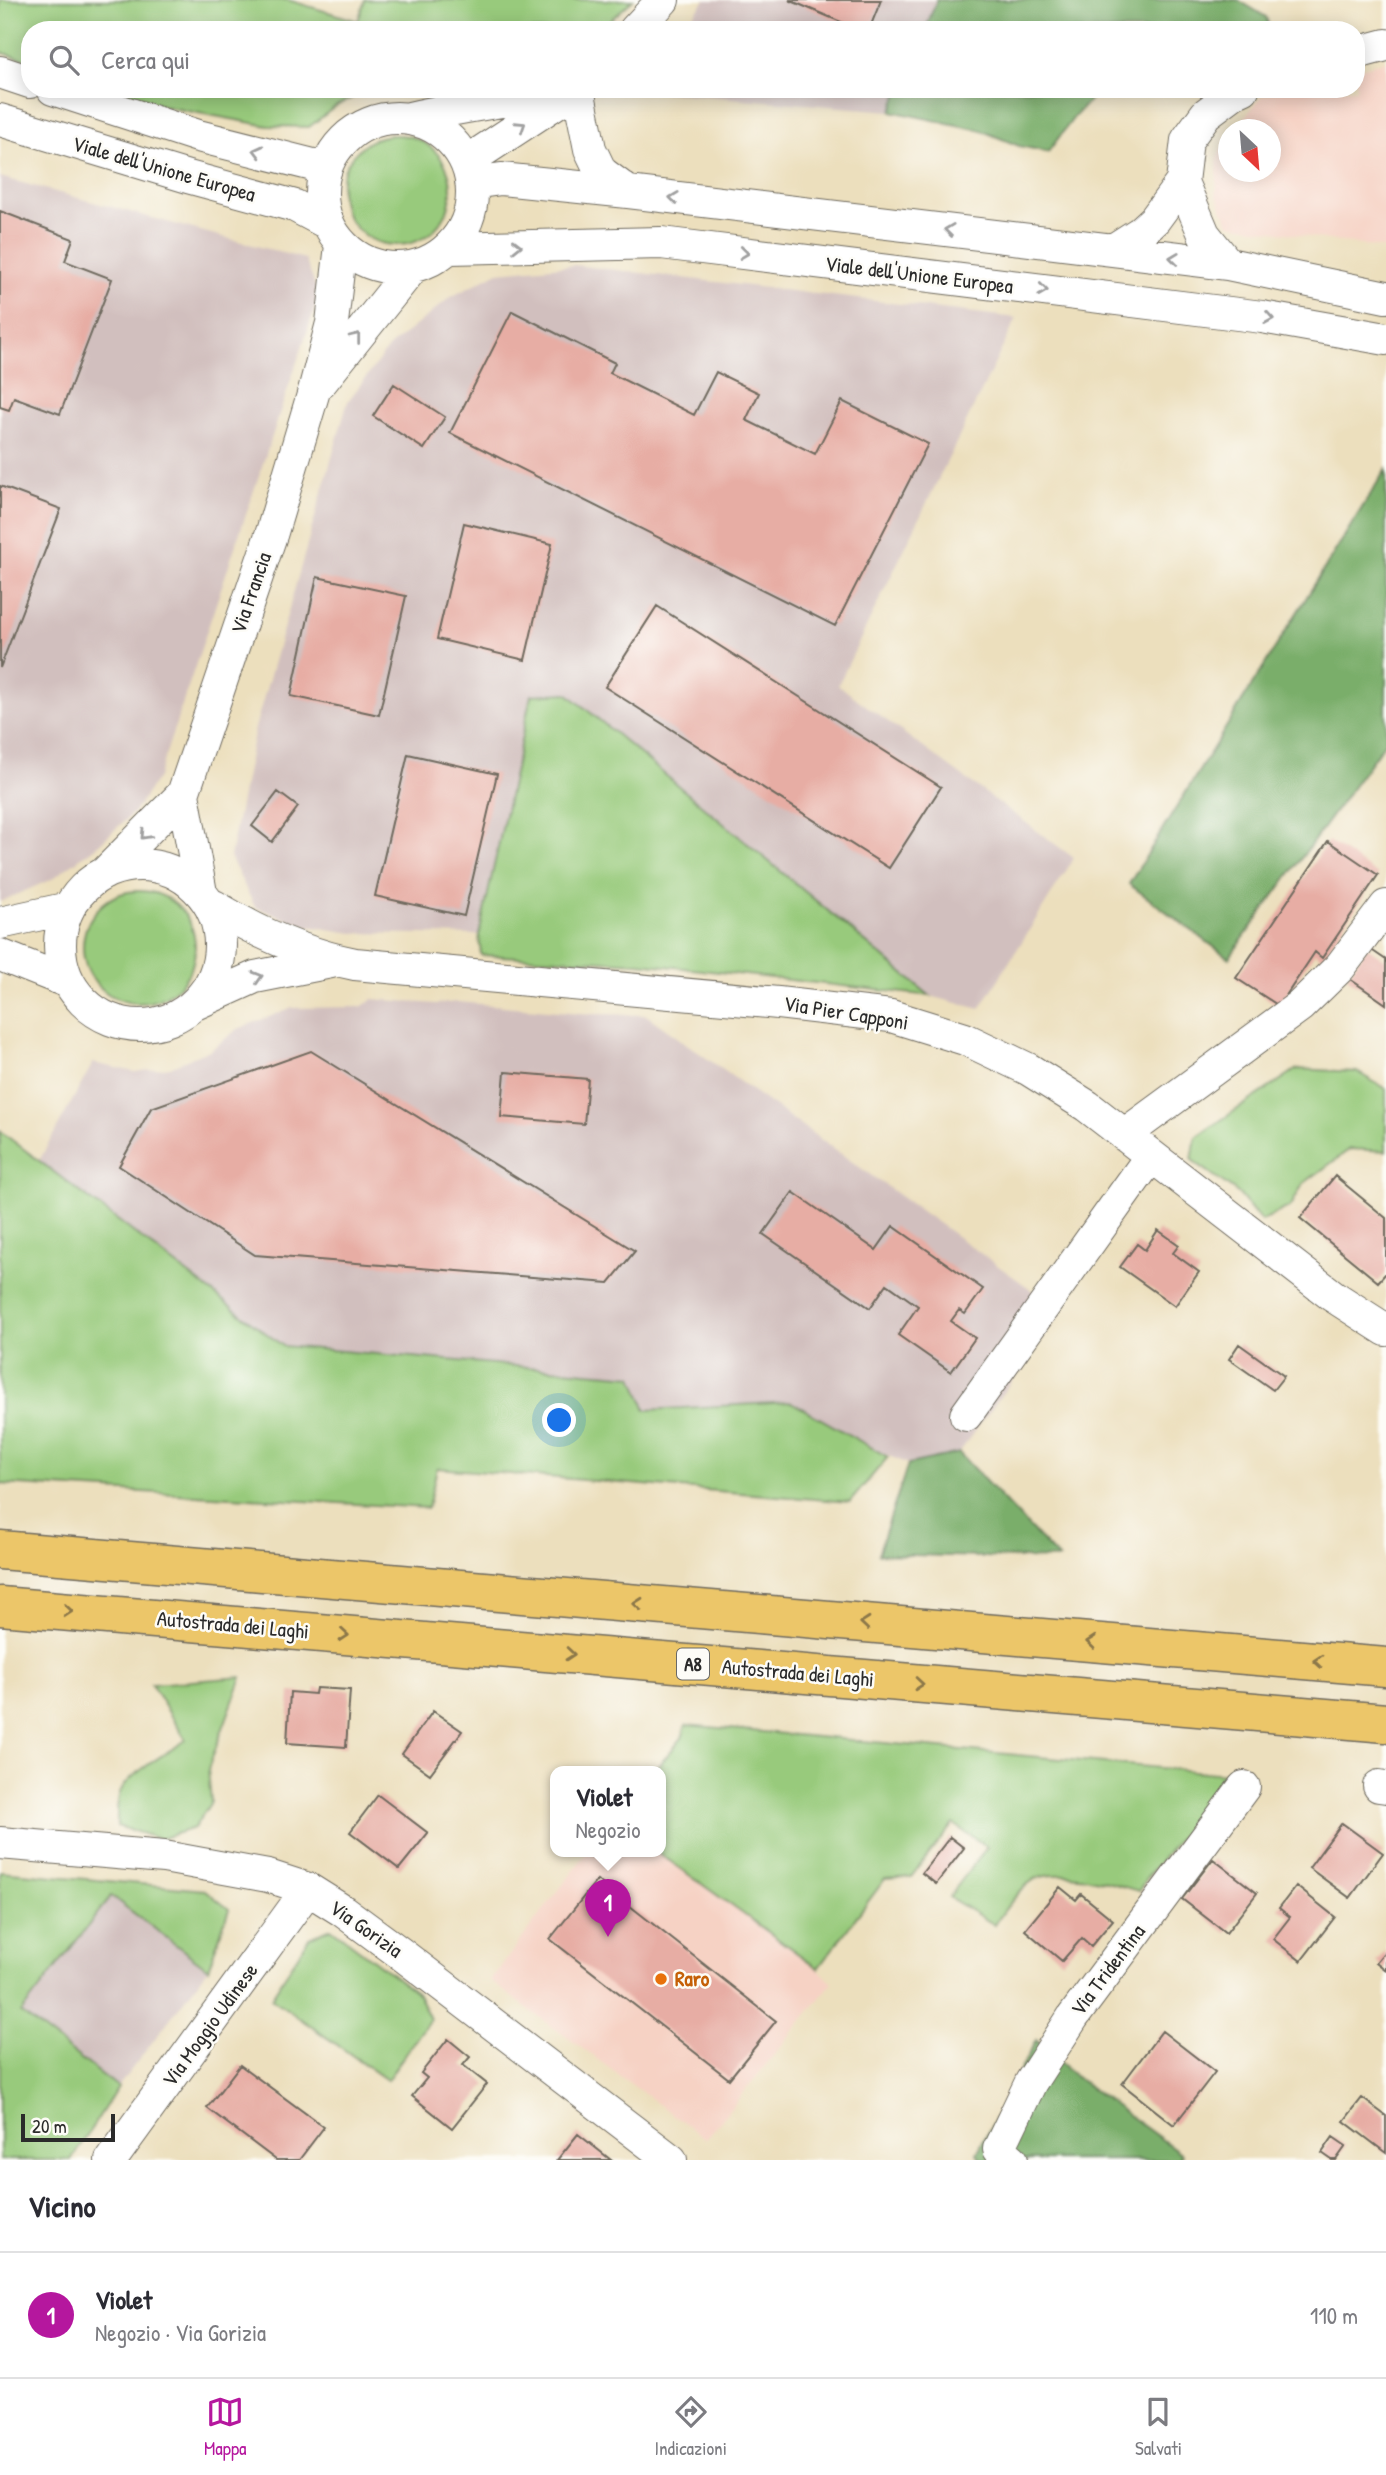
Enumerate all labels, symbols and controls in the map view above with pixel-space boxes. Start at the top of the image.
search box [21,21,1365,98]
icon: search [45,41,83,79]
text: Cerca qui [101,42,190,77]
north arrow [1218,119,1281,182]
one-way arrow [514,121,527,134]
street label: Viale dell'Unione Europea [69,128,259,209]
one-way arrow [253,145,265,159]
one-way arrow [668,190,680,205]
one-way arrow [943,223,954,238]
one-way arrow [512,239,523,254]
one-way arrow [738,246,750,261]
street label: Viale dell'Unione Europea [823,249,1015,300]
one-way arrow [1169,250,1180,265]
one-way arrow [1037,282,1049,297]
one-way arrow [1263,310,1275,325]
one-way arrow [348,332,361,344]
street label: Via Francia [223,548,278,637]
one-way arrow [140,827,153,840]
one-way arrow [252,971,264,986]
street label: Via Pier Capponi [782,988,911,1037]
your location [542,1403,576,1437]
one-way arrow [632,1597,643,1612]
one-way arrow [63,1603,74,1618]
street label: Autostrada dei Laghi [156,1603,310,1646]
one-way arrow [859,1616,870,1631]
one-way arrow [338,1627,349,1642]
one-way arrow [1086,1635,1097,1650]
one-way arrow [565,1646,576,1661]
road number: A8 [677,1648,709,1680]
street label: Autostrada dei Laghi [721,1651,875,1694]
one-way arrow [1312,1654,1323,1669]
one-way arrow [914,1676,925,1691]
popup [550,1766,666,1857]
text: Violet [575,1779,633,1814]
text: Negozio [575,1814,641,1845]
pin: 1 [585,1879,631,1937]
street label: Via Gorizia [324,1893,409,1964]
street label: Via Tridentina [1064,1918,1152,2022]
street label: Via Moggio Udinese [155,1957,264,2092]
place label: Raro [675,1964,710,1993]
marker: Raro [653,1971,669,1987]
scale bar [21,2111,116,2143]
text: 20 m [32,2113,67,2139]
text: Vicino [28,2186,96,2226]
text: Violet [95,2282,152,2317]
text: 1 [47,2300,55,2331]
text: 110 m [1310,2300,1358,2331]
text: Negozio · Via Gorizia [95,2317,266,2348]
tab: Mappa [204,2393,246,2461]
tab: Indicazioni [654,2393,727,2461]
tab: Salvati [1135,2393,1182,2461]

